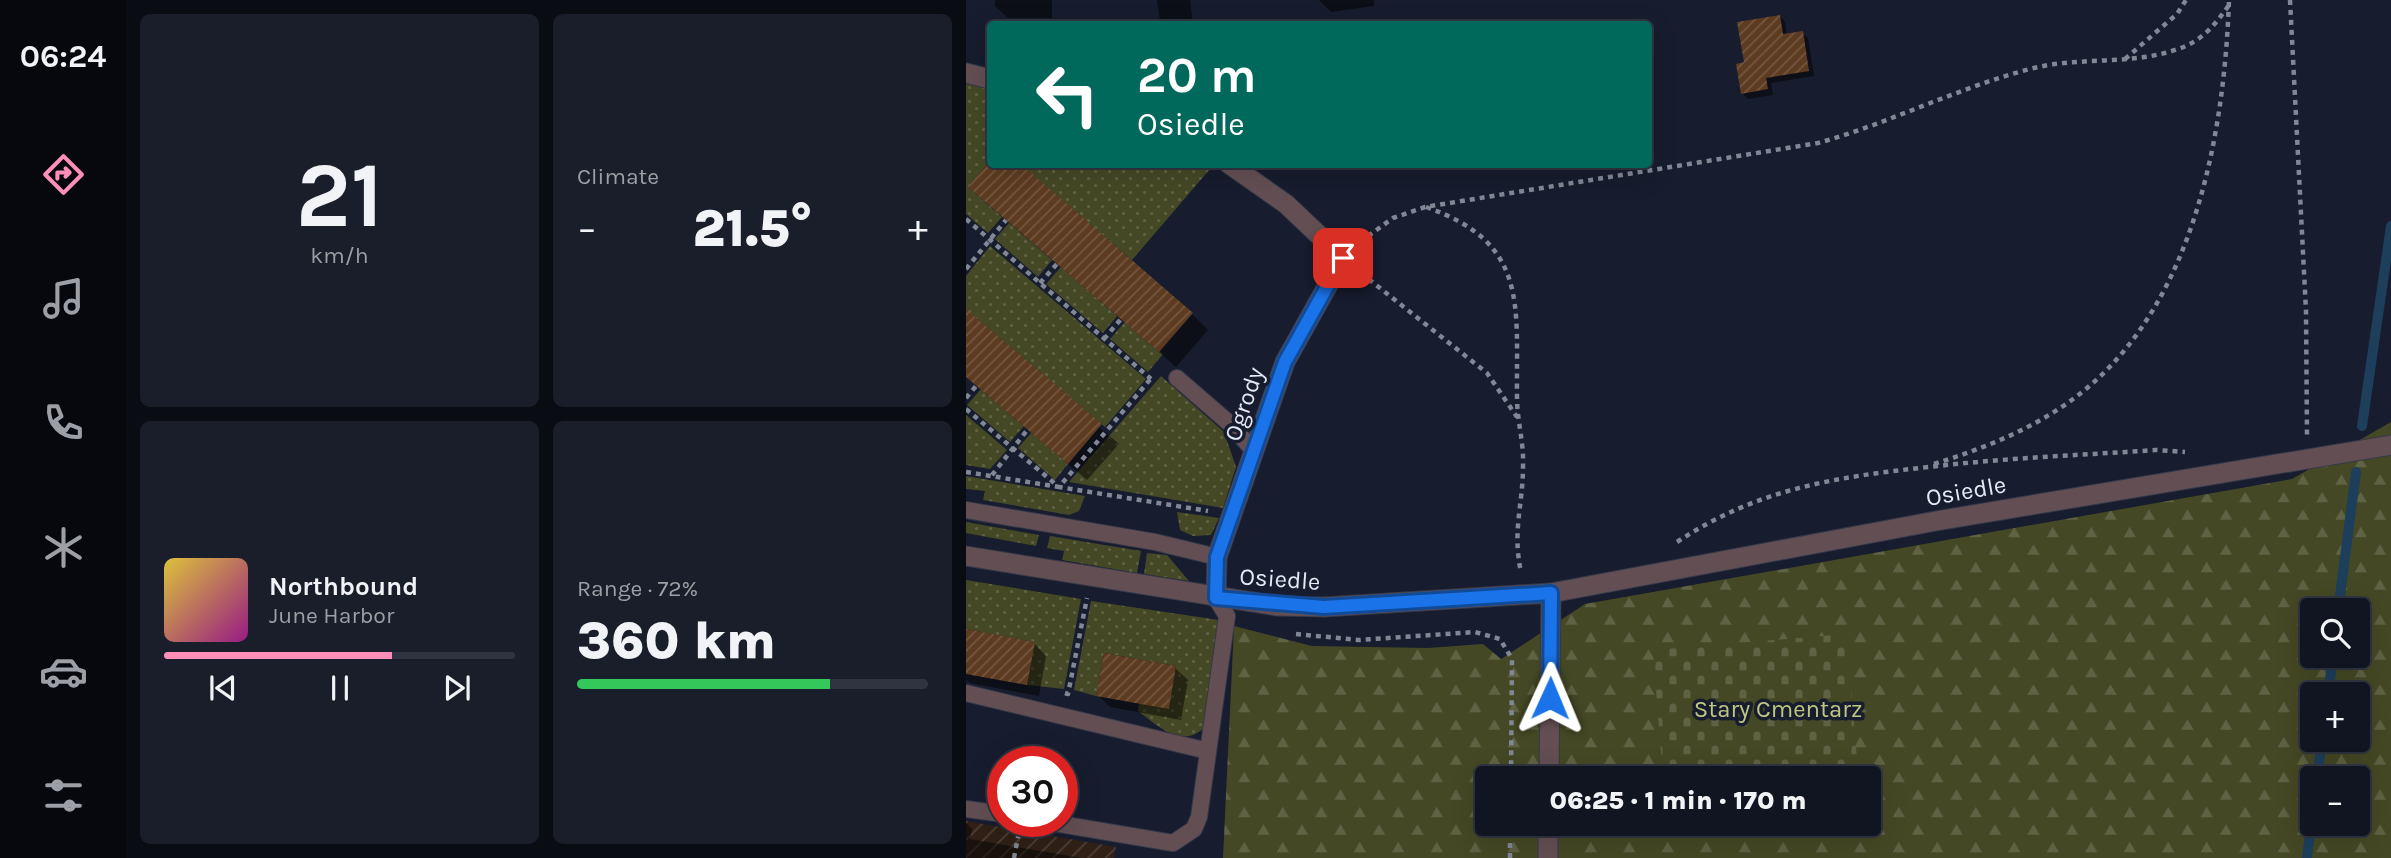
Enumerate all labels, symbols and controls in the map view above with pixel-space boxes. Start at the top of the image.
text: 06:24 [20,38,106,75]
text: 20 m [1137,47,1257,104]
icon: left [1022,49,1113,140]
text: Osiedle [1137,106,1245,143]
text: 21 [296,143,383,249]
icon: directions [39,150,88,199]
text: Climate [577,163,659,190]
text: 21.5° [692,198,813,259]
text: − [577,206,597,251]
text: + [908,206,928,251]
pin [1313,228,1373,288]
icon: arrive [1324,239,1362,277]
text: km/h [310,242,369,269]
icon: music [39,274,88,323]
street label: Ogrody [1218,363,1270,445]
icon: phone [39,398,88,447]
street label: Osiedle [1924,470,2008,512]
icon: climate [39,523,88,572]
street label: Osiedle [1239,562,1321,596]
text: Northbound [269,571,418,602]
text: Range · 72% [577,575,698,602]
map controls [2300,598,2370,836]
button: search [2300,598,2370,668]
text: June Harbor [269,602,394,629]
text: 360 km [577,610,776,671]
icon: car [39,647,88,696]
position arrow [1513,661,1587,735]
icon: previous [204,669,242,707]
icon: pause [321,669,359,707]
icon: next [438,669,476,707]
button: + [2300,682,2370,752]
park label: Stary Cmentarz [1694,695,1862,723]
speed limit sign: 30 [987,746,1078,837]
button: − [2300,766,2370,836]
icon: filters [39,771,88,820]
text: 06:25 · 1 min · 170 m [1550,785,1806,816]

